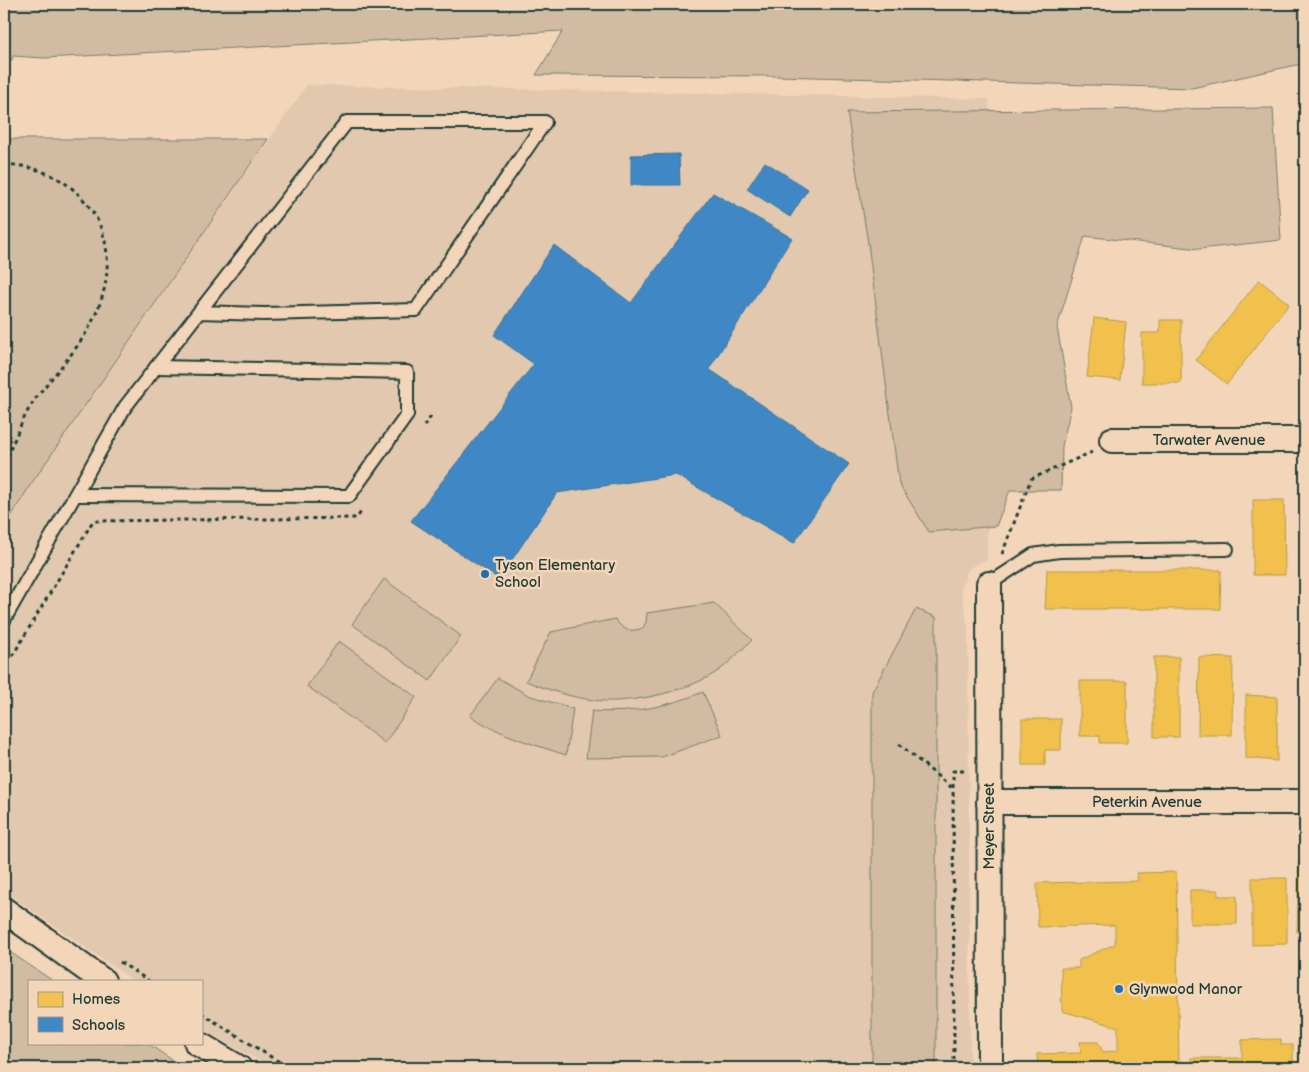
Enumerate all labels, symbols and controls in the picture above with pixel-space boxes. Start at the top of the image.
street label: Tarwater Avenue [1153,431,1265,450]
place label: Tyson Elementary School [495,556,615,592]
marker: Tyson Elementary School [479,568,491,580]
street label: Meyer Street [980,782,999,869]
street label: Peterkin Avenue [1092,793,1202,812]
legend [28,980,202,1044]
place label: Glynwood Manor [1129,980,1243,999]
marker: Glynwood Manor [1113,983,1125,995]
text: Homes [72,990,121,1009]
text: Schools [72,1016,126,1035]

